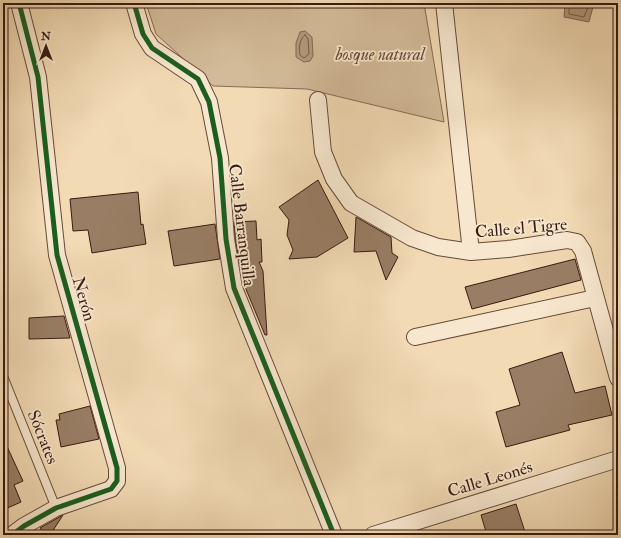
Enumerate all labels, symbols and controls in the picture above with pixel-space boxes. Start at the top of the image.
north arrow [26,26,66,66]
text: N [40,30,52,43]
park label: bosque natural [334,44,427,65]
street label: Calle Barranquilla [224,163,260,288]
street label: Calle el Tigre [474,214,568,242]
street label: Nerón [68,274,100,324]
street label: Sócrates [23,407,63,467]
street label: Calle Leonés [445,456,535,502]

